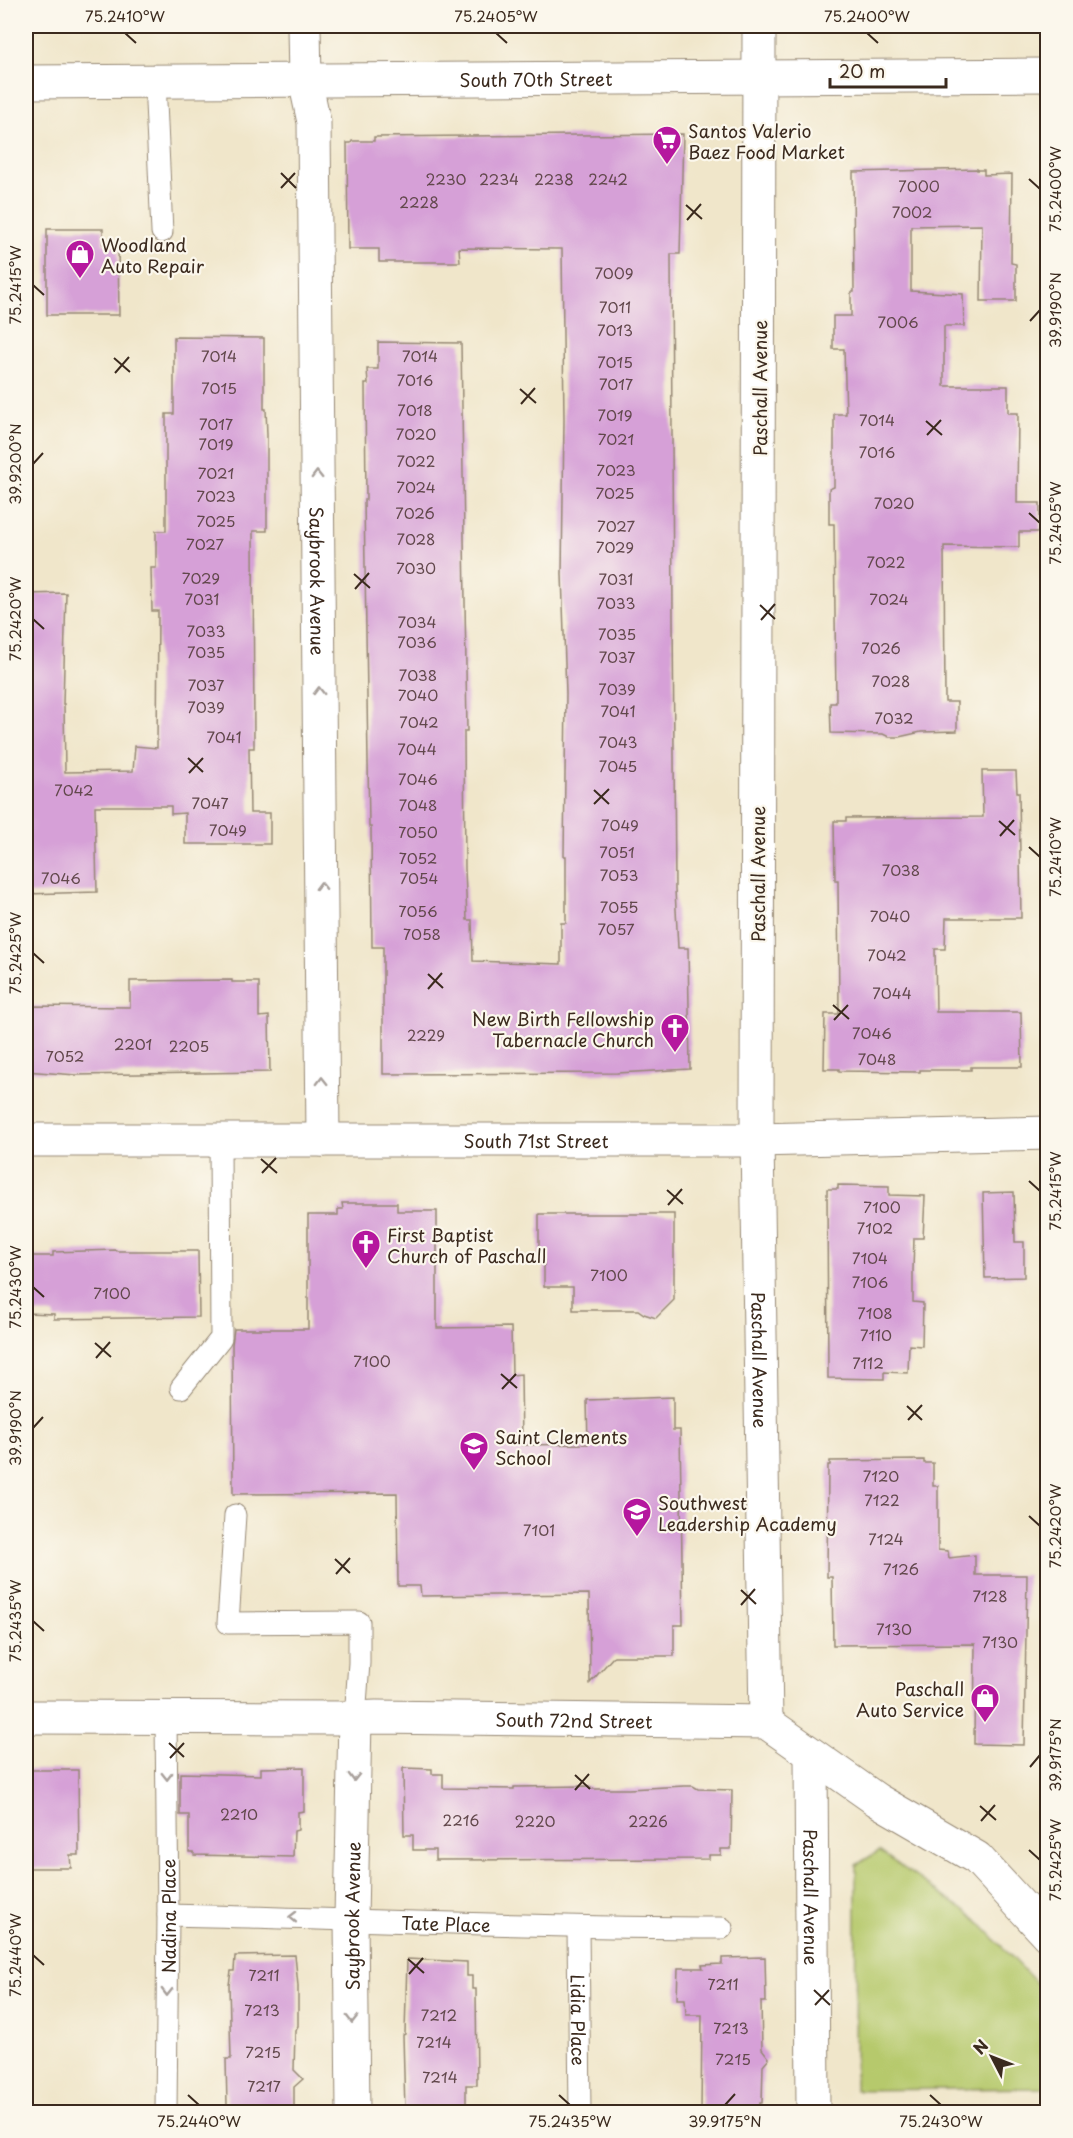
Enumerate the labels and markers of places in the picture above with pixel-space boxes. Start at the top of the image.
place label: Santos Valerio Baez Food Market [688,117,845,165]
supermarket icon: Santos Valerio Baez Food Market [651,124,683,166]
place label: Woodland Auto Repair [101,231,205,279]
shop icon: Woodland Auto Repair [64,238,96,280]
place label: New Birth Fellowship Tabernacle Church [472,1005,654,1053]
church icon: New Birth Fellowship Tabernacle Church [659,1012,691,1054]
place label: First Baptist Church of Paschall [387,1221,546,1269]
church icon: First Baptist Church of Paschall [350,1228,382,1270]
place label: Saint Clements School [495,1423,627,1471]
school or university icon: Saint Clements School [458,1430,490,1472]
place label: Southwest Leadership Academy [658,1489,837,1537]
school or university icon: Southwest Leadership Academy [621,1496,653,1538]
place label: Paschall Auto Service [856,1675,964,1723]
shop icon: Paschall Auto Service [969,1682,1001,1724]

